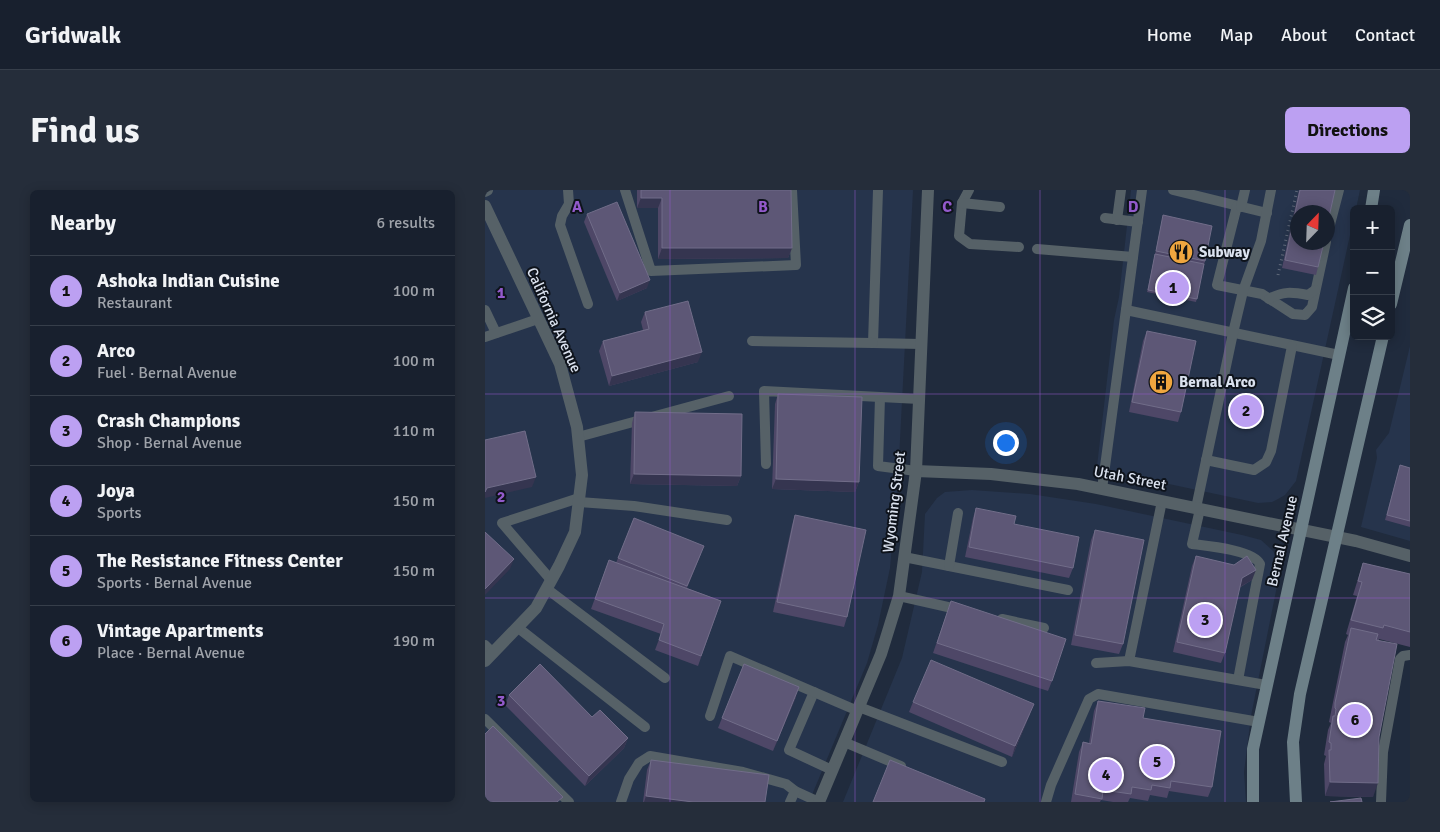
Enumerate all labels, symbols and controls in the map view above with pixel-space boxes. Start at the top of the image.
text: Gridwalk [25,20,121,50]
text: Home [1147,24,1192,46]
text: Map [1220,24,1253,46]
text: About [1281,24,1327,46]
text: Contact [1355,24,1415,46]
button: Directions [1285,107,1410,153]
text: Find us [30,109,140,152]
text: A [572,197,583,217]
text: B [758,197,768,217]
text: C [942,197,952,217]
text: D [1128,197,1139,217]
north arrow [1290,205,1335,250]
map controls [1350,205,1395,340]
button: + [1350,205,1395,250]
text: Nearby [50,210,116,236]
text: 6 results [376,213,435,233]
restaurant icon: Subway [1168,239,1194,265]
place label: Subway [1199,243,1250,261]
button: − [1350,250,1395,295]
street label: California Avenue [523,265,585,375]
text: Ashoka Indian Cuisine [97,269,280,293]
pin: 1 [1157,269,1189,307]
text: 1 [62,281,70,301]
text: 100 m [393,281,435,301]
text: 1 [497,283,506,303]
text: Restaurant [97,293,172,313]
button: layers [1350,295,1395,340]
text: Arco [97,339,135,363]
text: 2 [62,351,70,371]
text: 100 m [393,351,435,371]
text: Fuel · Bernal Avenue [97,363,237,383]
building icon: Bernal Arco [1148,369,1174,395]
place label: Bernal Arco [1179,373,1256,391]
pin: 2 [1230,392,1262,430]
text: Crash Champions [97,409,240,433]
text: 3 [62,421,70,441]
text: 110 m [393,421,435,441]
your location [993,430,1019,456]
text: Shop · Bernal Avenue [97,433,242,453]
street label: Wyoming Street [879,450,909,554]
street label: Utah Street [1092,462,1168,494]
text: Joya [97,479,135,503]
text: 2 [497,487,505,507]
text: 4 [62,491,70,511]
text: 150 m [393,491,435,511]
street label: Bernal Avenue [1263,494,1301,588]
text: Sports [97,503,142,523]
text: The Resistance Fitness Center [97,549,343,573]
text: 5 [62,561,70,581]
text: 150 m [393,561,435,581]
text: Sports · Bernal Avenue [97,573,252,593]
pin: 3 [1189,601,1221,639]
text: Vintage Apartments [97,619,263,643]
text: 6 [62,631,70,651]
text: 190 m [393,631,435,651]
text: Place · Bernal Avenue [97,643,245,663]
text: 3 [497,691,505,711]
pin: 6 [1339,701,1371,739]
pin: 5 [1141,743,1173,781]
pin: 4 [1090,756,1122,794]

